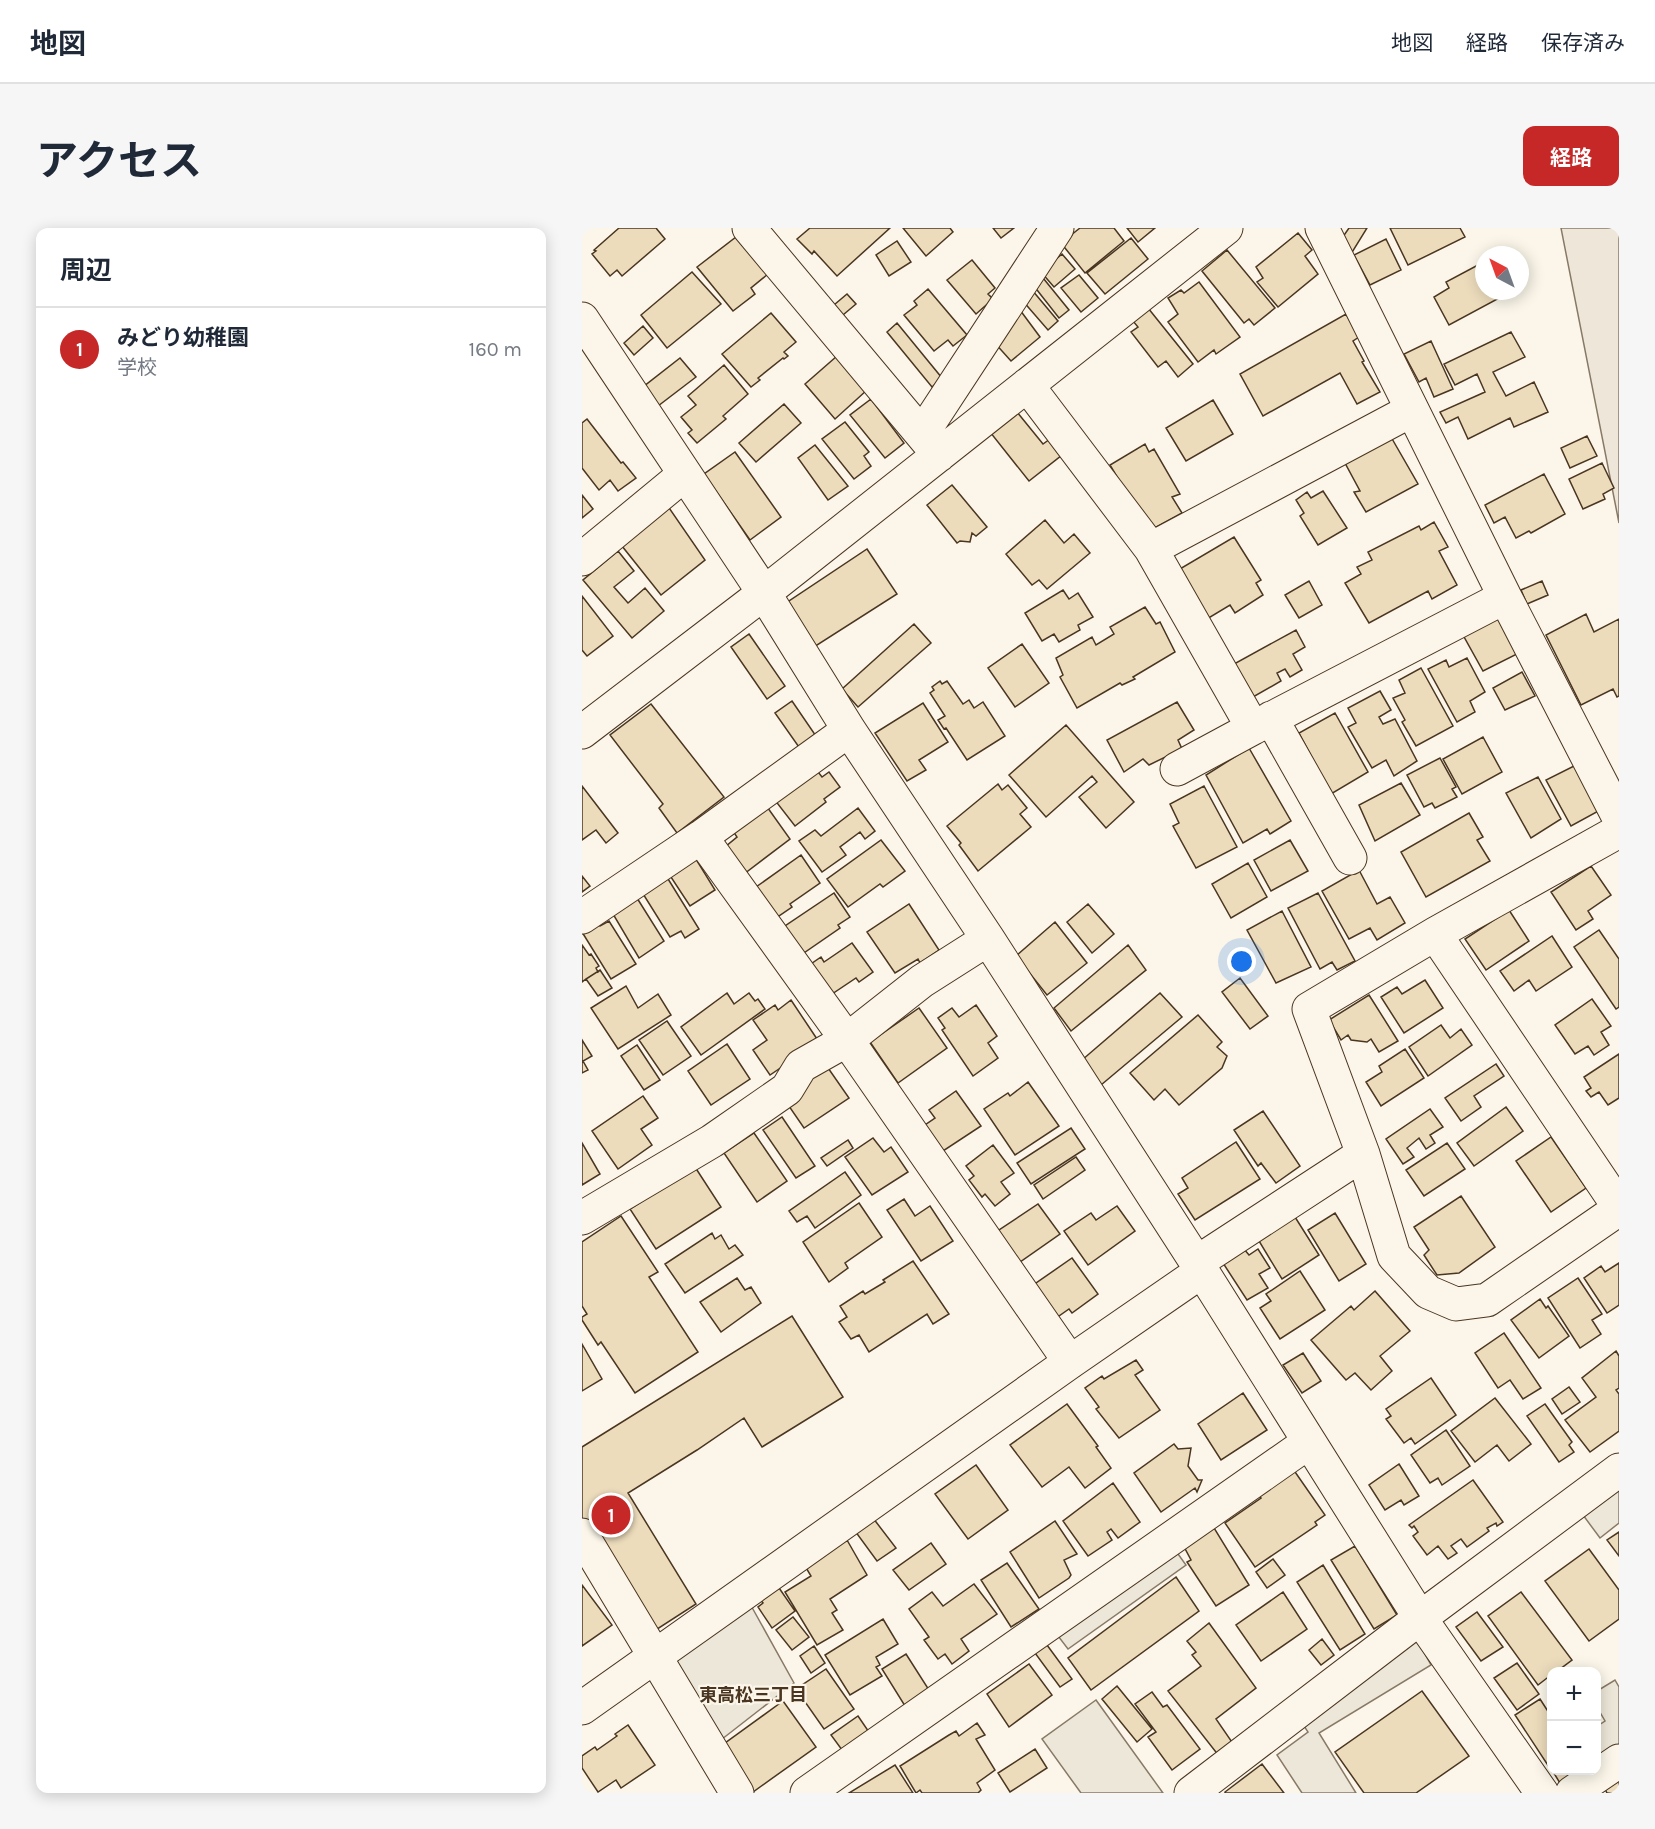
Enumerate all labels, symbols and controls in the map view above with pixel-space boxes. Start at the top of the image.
text: 地図 [30,27,86,60]
text: 地図 [1391,31,1433,55]
text: 経路 [1466,31,1508,55]
text: 保存済み [1541,31,1625,55]
button: 経路 [1523,126,1619,186]
text: アクセス [36,136,202,186]
north arrow [1475,246,1529,300]
text: 周辺 [60,255,112,286]
text: みどり幼稚園 [117,325,249,351]
text: 1 [76,338,83,361]
text: 160 m [469,338,522,361]
text: 学校 [117,356,157,379]
your location [1227,947,1256,976]
pin: 1 [591,1492,630,1538]
map controls [1547,1667,1601,1775]
button: + [1547,1667,1601,1721]
district label: 東高松三丁目 [699,1684,807,1706]
button: − [1547,1721,1601,1775]

